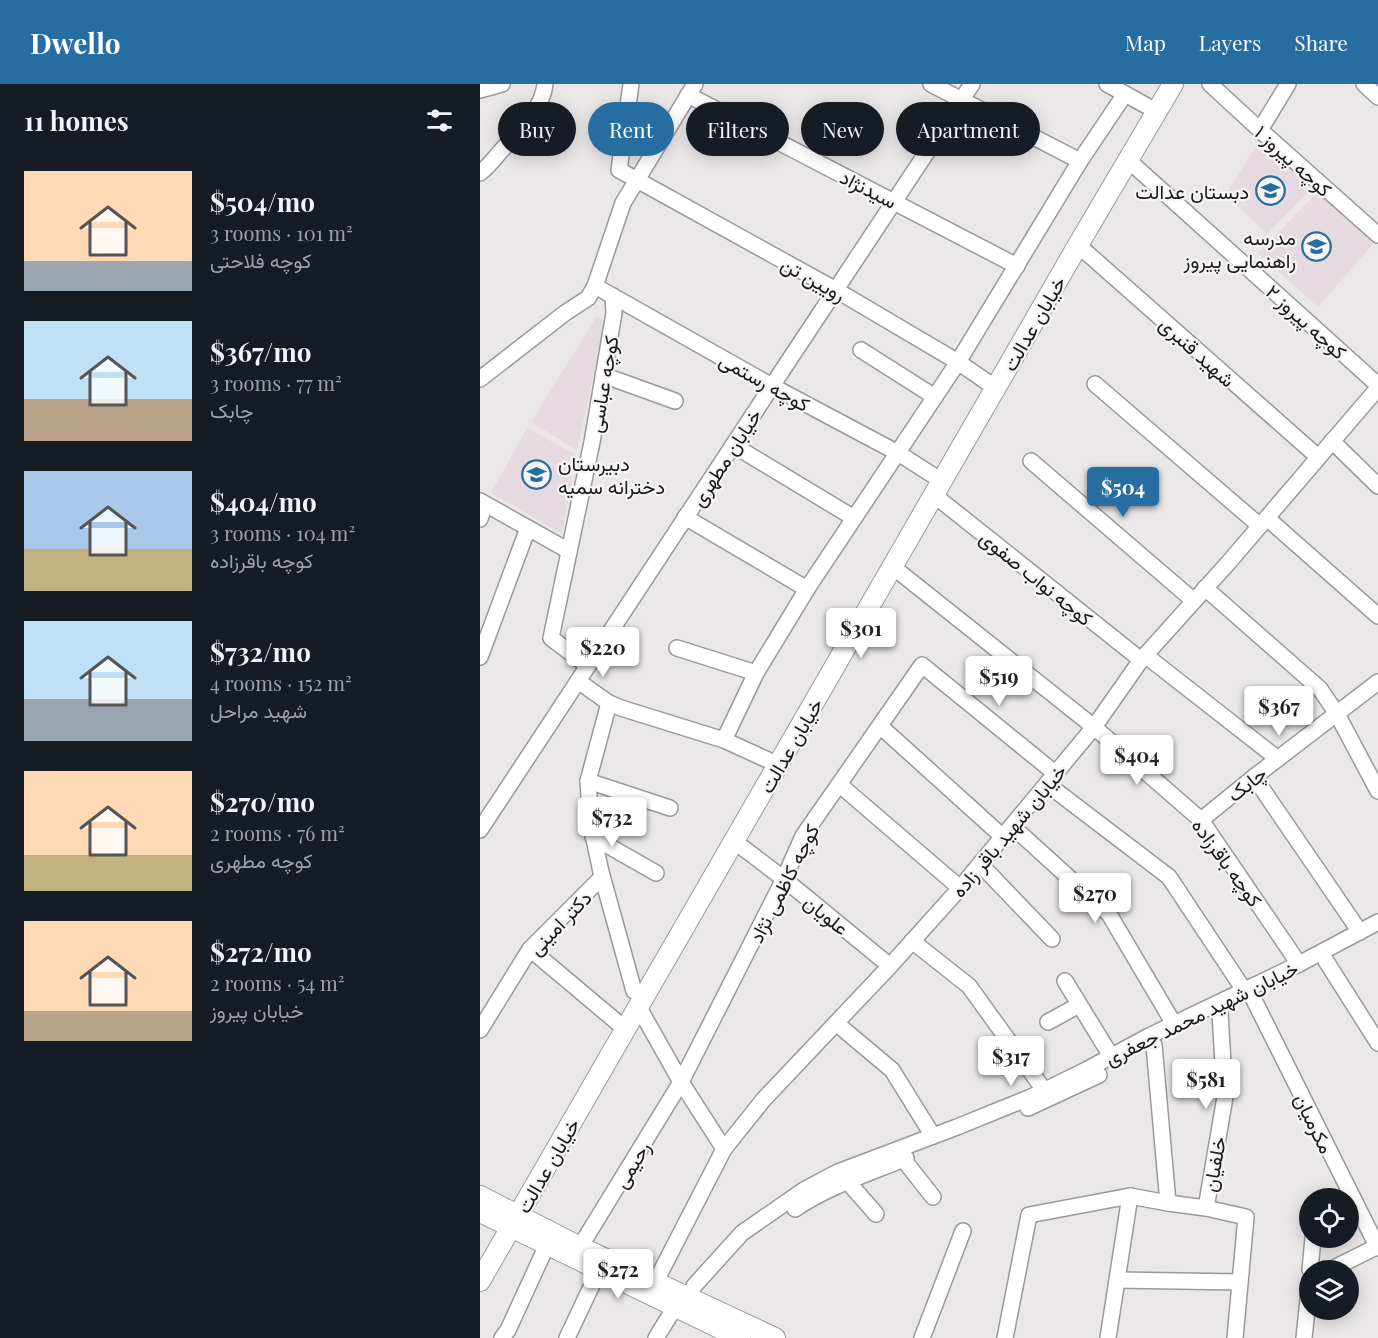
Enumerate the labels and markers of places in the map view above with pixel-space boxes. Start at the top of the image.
school or university icon: دبستان عدالت [1254,174,1286,206]
place label: دبستان عدالت [1135,177,1249,204]
place label: مدرسه راهنمایی پیروز [1183,223,1296,275]
school or university icon: مدرسه راهنمایی پیروز [1301,231,1333,263]
place label: دبیرستان دخترانه سمیه [558,449,665,500]
school or university icon: دبیرستان دخترانه سمیه [521,458,553,490]
pin: $504 [1087,467,1159,518]
pin: $301 [825,608,897,659]
pin: $220 [567,627,639,678]
pin: $519 [963,656,1035,707]
pin: $367 [1243,686,1315,737]
pin: $404 [1101,735,1173,786]
pin: $732 [576,797,648,848]
pin: $270 [1059,873,1131,924]
pin: $317 [975,1036,1047,1087]
pin: $581 [1170,1059,1242,1110]
pin: $272 [582,1249,654,1300]

